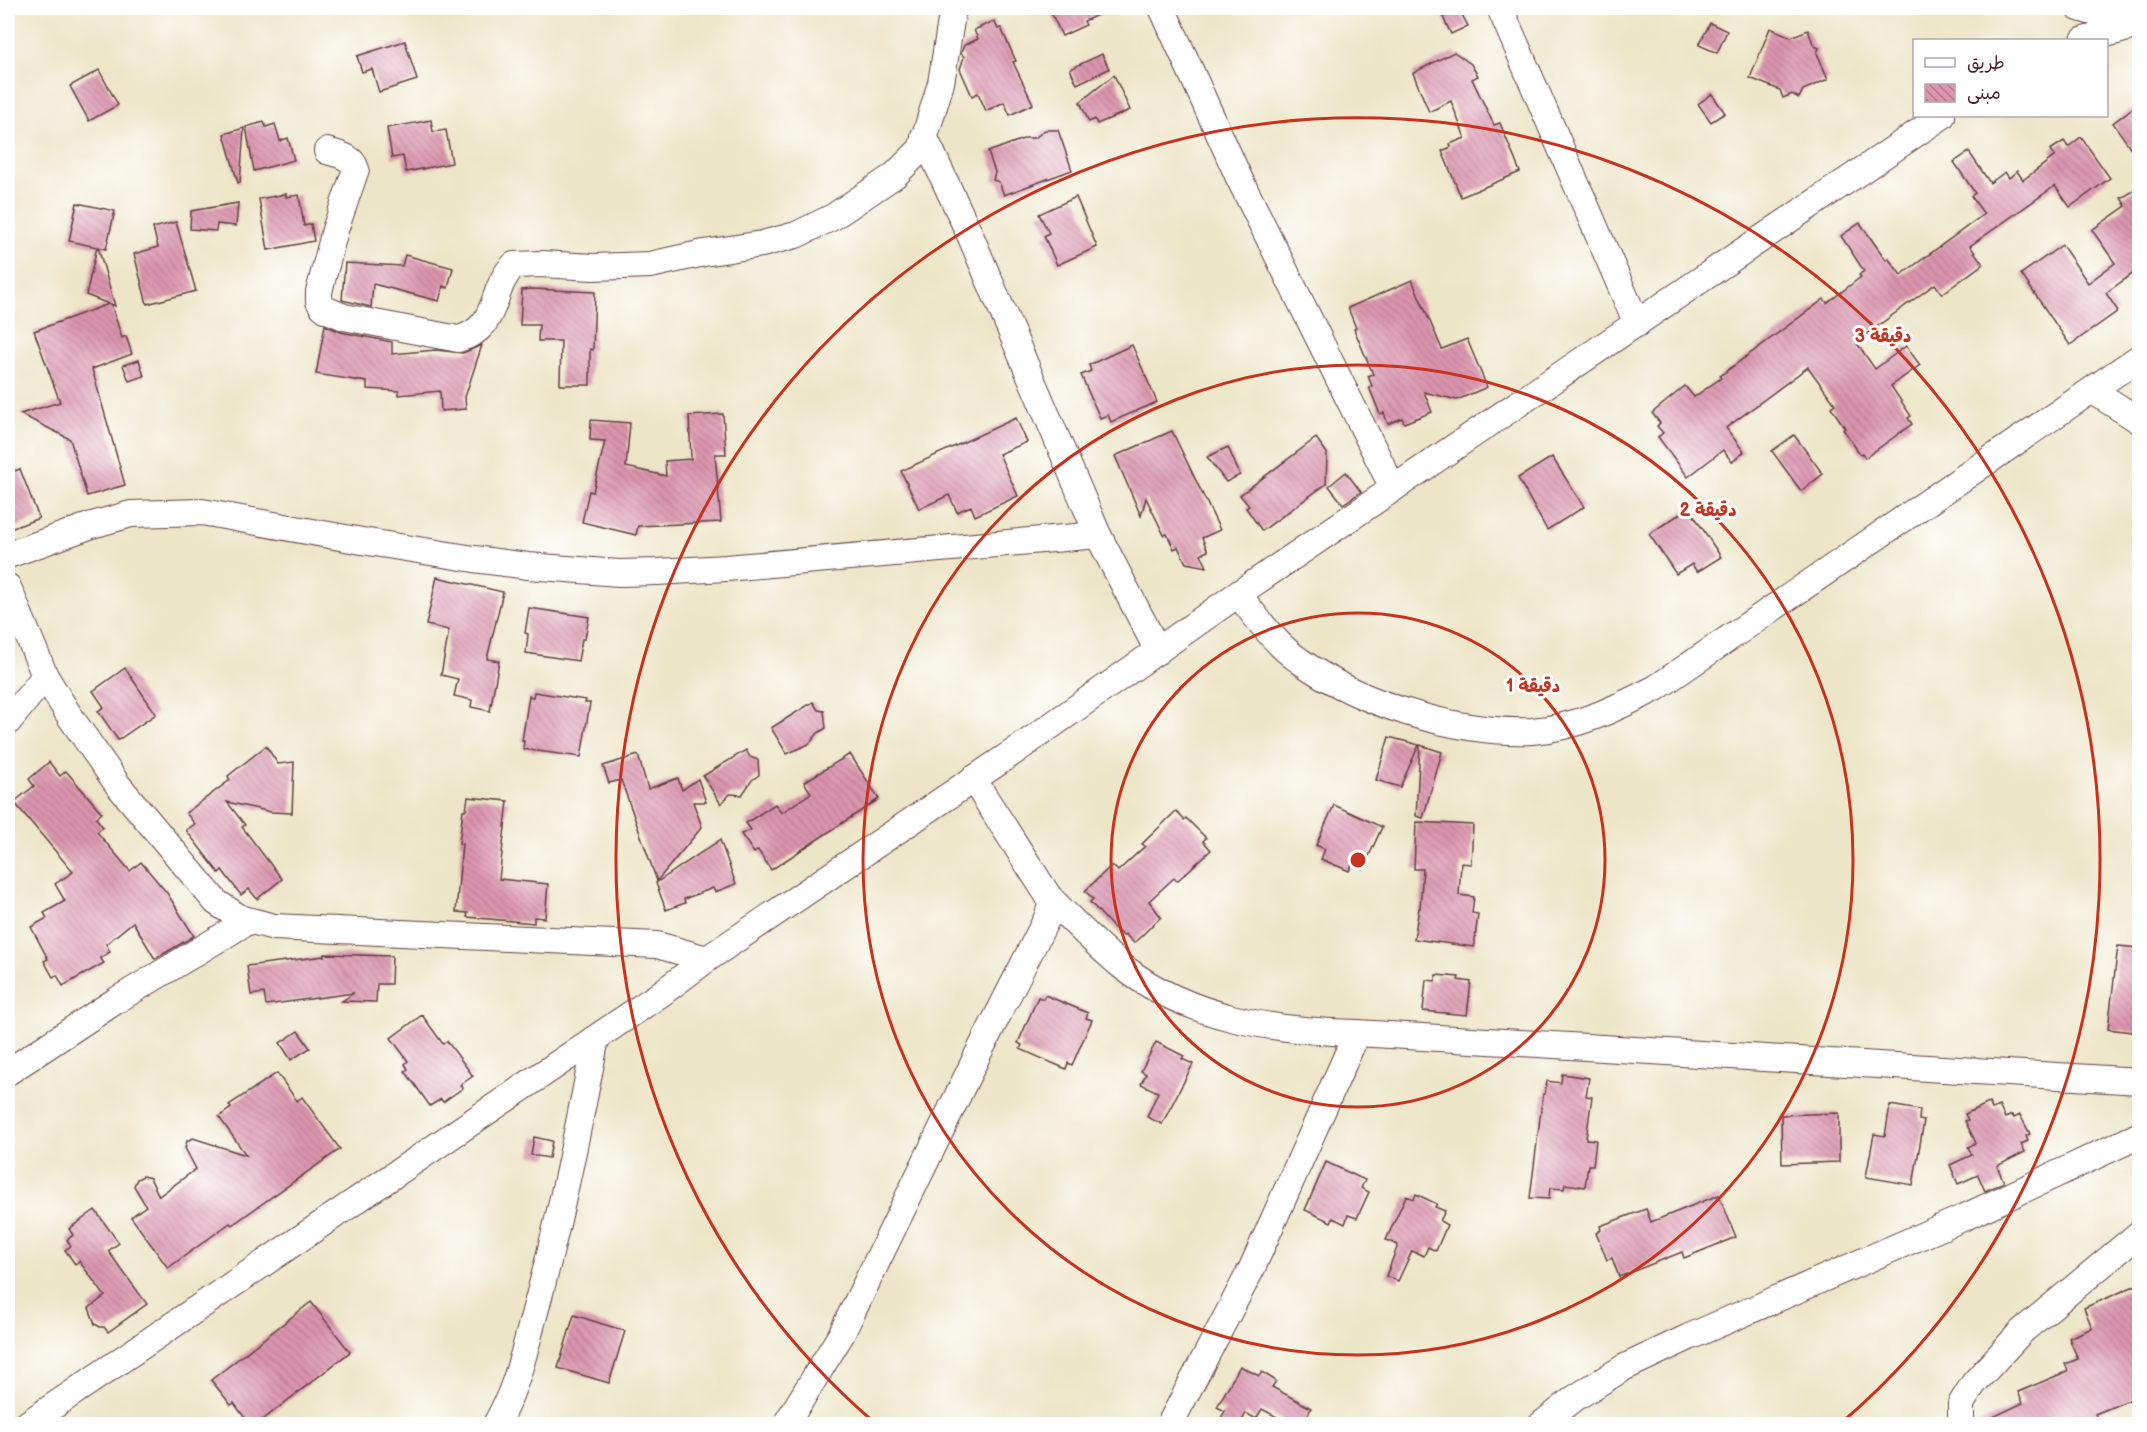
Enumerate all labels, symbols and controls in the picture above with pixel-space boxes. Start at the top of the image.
legend [1913,39,2108,117]
text: طريق [1967,53,2005,74]
text: مبنى [1967,83,2001,104]
text: 3 دقيقة [1855,326,1911,347]
text: 2 دقيقة [1679,500,1737,521]
text: 1 دقيقة [1506,676,1560,697]
centre of rings [1348,850,1368,870]

